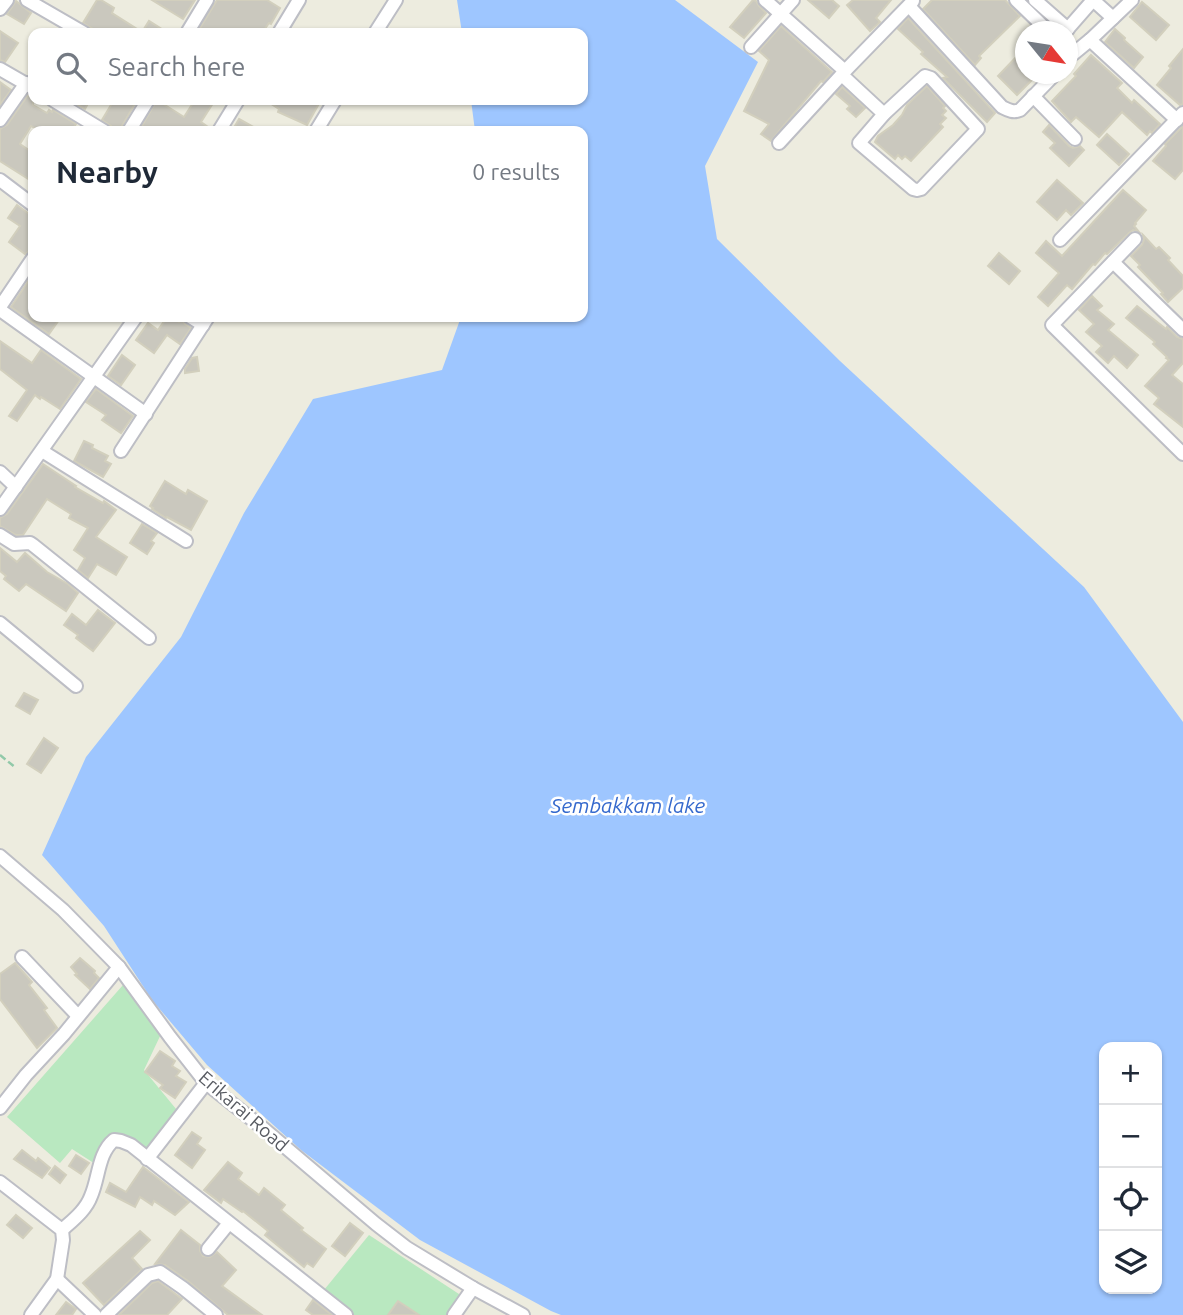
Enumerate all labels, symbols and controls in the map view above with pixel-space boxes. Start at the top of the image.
north arrow [1015,21,1078,84]
search box [28,28,588,105]
icon: search [52,48,90,86]
text: Search here [108,52,245,81]
text: Nearby [56,155,158,189]
text: 0 results [472,159,560,184]
water label: Sembakkam lake [550,793,706,817]
map controls [1099,1042,1162,1294]
button: + [1099,1042,1162,1105]
street label: Erikarai Road [195,1066,293,1156]
button: − [1099,1105,1162,1168]
button: locate [1099,1168,1162,1231]
button: layers [1099,1231,1162,1294]

